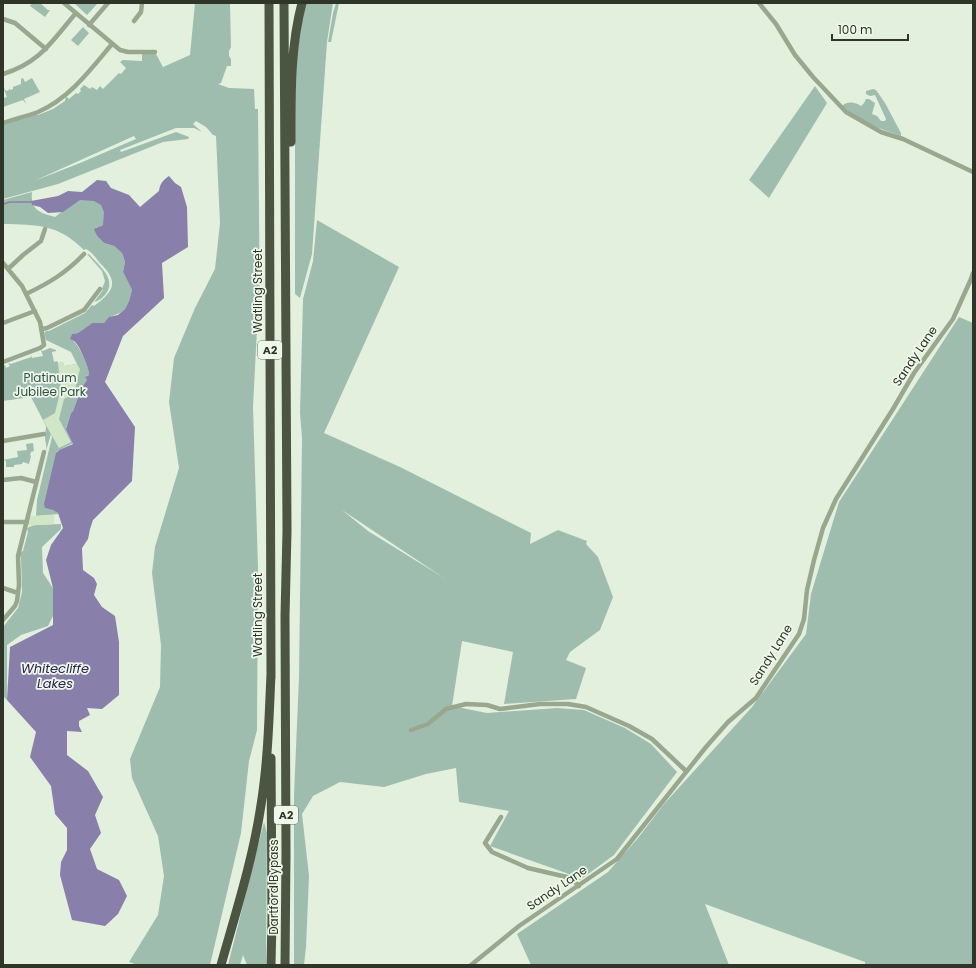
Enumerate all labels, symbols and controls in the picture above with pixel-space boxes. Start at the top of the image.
scale bar [832,16,908,42]
text: 100 m [838,21,872,38]
street label: Watling Street [249,249,266,333]
street label: Sandy Lane [888,322,941,389]
road number: A2 [258,341,282,359]
park label: Platinum Jubilee Park [14,369,87,400]
street label: Watling Street [249,573,266,657]
street label: Sandy Lane [745,621,796,689]
water label: Whitecliffe Lakes [21,659,89,693]
road number: A2 [274,806,298,824]
street label: Dartford Bypass [265,839,282,935]
street label: Sandy Lane [523,861,590,914]

